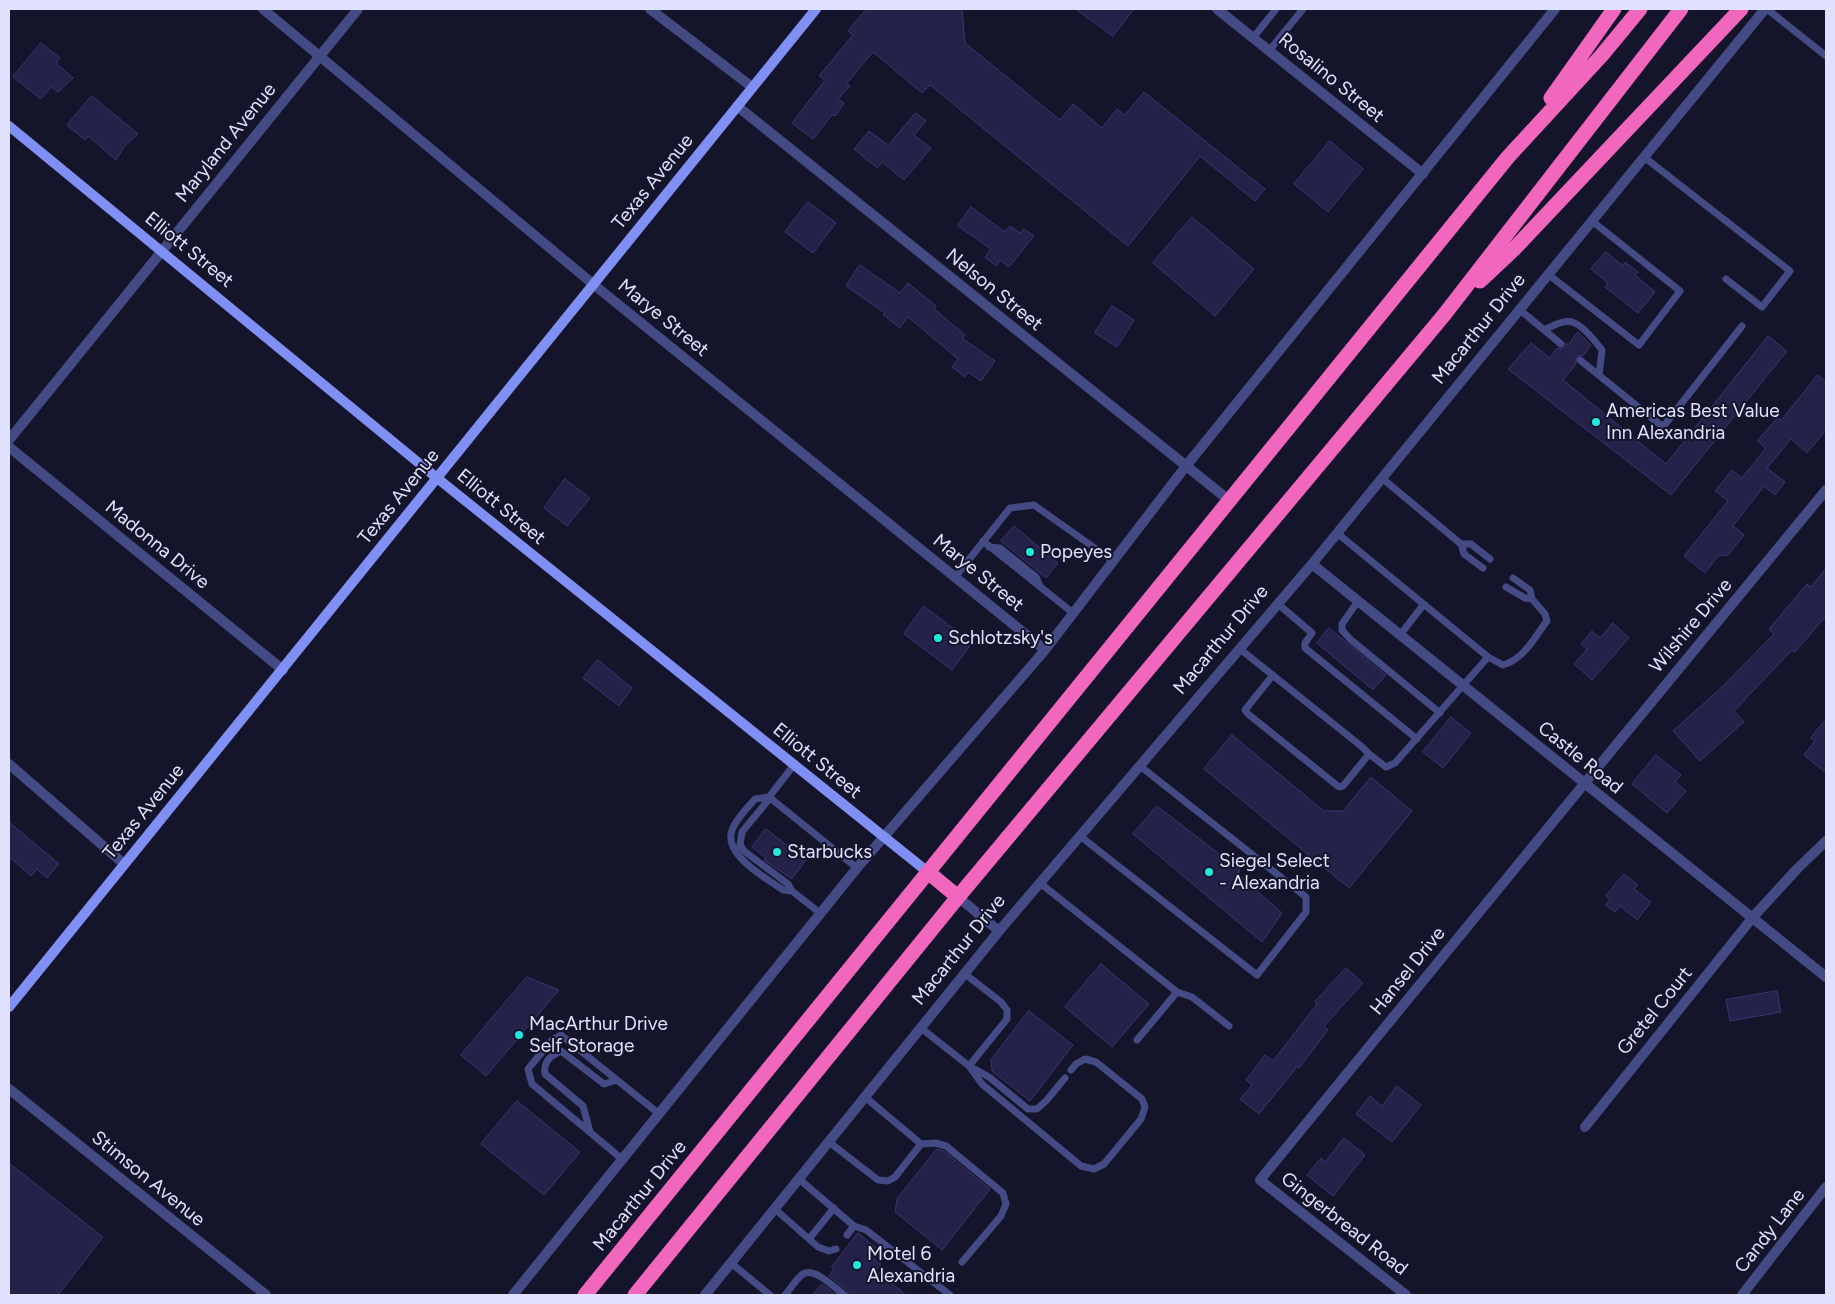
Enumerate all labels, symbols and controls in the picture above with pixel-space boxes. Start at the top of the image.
street label: Rosalino Street [1273,28,1389,128]
street label: Maryland Avenue [171,79,281,207]
street label: Texas Avenue [608,130,698,234]
street label: Elliott Street [140,207,238,293]
street label: Nelson Street [941,244,1047,336]
street label: Macarthur Drive [1427,269,1531,389]
street label: Marye Street [613,274,713,362]
place label: Americas Best Value Inn Alexandria [1606,400,1780,444]
marker: Americas Best Value Inn Alexandria [1590,416,1602,428]
street label: Texas Avenue [354,445,444,549]
street label: Elliott Street [452,464,550,550]
street label: Madonna Drive [100,496,214,594]
street label: Marye Street [928,529,1028,617]
place label: Popeyes [1040,541,1112,563]
marker: Popeyes [1024,546,1036,558]
street label: Wilshire Drive [1645,574,1737,678]
street label: Macarthur Drive [1169,581,1273,699]
place label: Schlotzsky's [948,627,1053,649]
marker: Schlotzsky's [932,632,944,644]
street label: Castle Road [1533,717,1627,799]
street label: Elliott Street [768,718,866,804]
street label: Texas Avenue [99,760,189,864]
place label: Starbucks [787,841,872,863]
marker: Starbucks [771,846,783,858]
place label: Siegel Select - Alexandria [1219,850,1330,894]
marker: Siegel Select - Alexandria [1203,866,1215,878]
street label: Macarthur Drive [907,890,1011,1010]
street label: Hansel Drive [1366,922,1450,1020]
street label: Gretel Court [1613,962,1697,1060]
place label: MacArthur Drive Self Storage [529,1013,668,1057]
marker: MacArthur Drive Self Storage [513,1029,525,1041]
street label: Stimson Avenue [87,1126,209,1232]
street label: Macarthur Drive [588,1136,692,1256]
street label: Gingerbread Road [1276,1167,1412,1281]
street label: Candy Lane [1730,1184,1810,1278]
place label: Motel 6 Alexandria [867,1243,955,1287]
marker: Motel 6 Alexandria [851,1259,863,1271]

